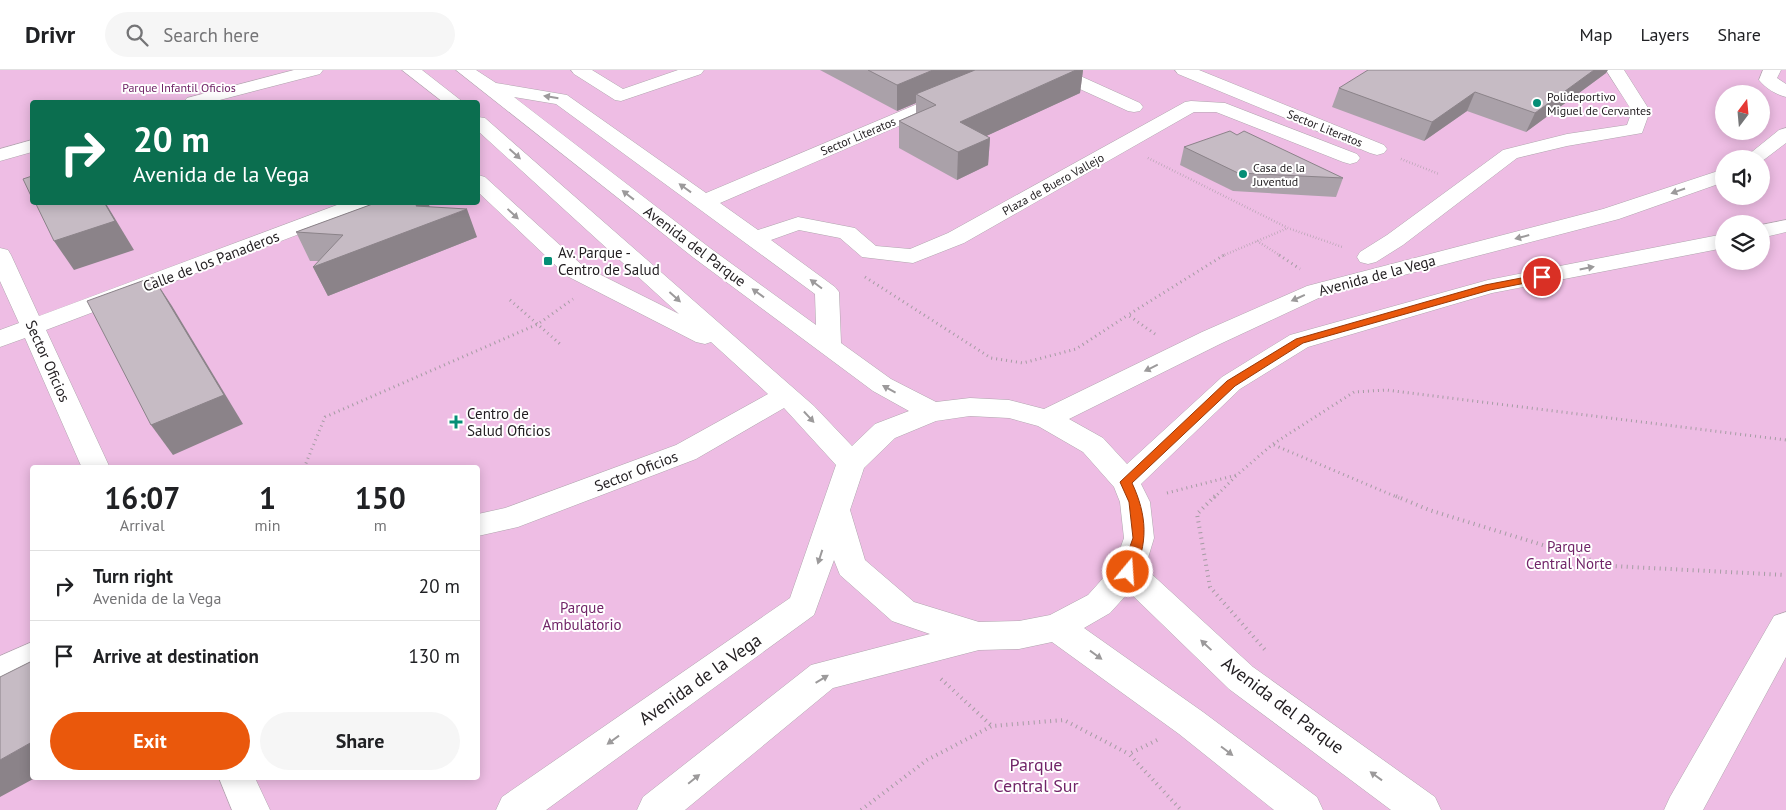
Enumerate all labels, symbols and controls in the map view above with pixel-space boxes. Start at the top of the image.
search box [105,12,455,57]
text: Drivr [25,19,75,50]
icon: search [123,21,151,49]
text: Search here [163,23,259,47]
text: Map [1580,23,1612,46]
text: Layers [1640,23,1689,46]
text: Share [1717,23,1761,46]
park label: Parque Infantil Oficios [122,80,236,95]
north arrow [1715,85,1770,140]
map controls [1715,85,1770,270]
place label: Polideportivo Miguel de Cervantes [1547,89,1651,118]
one-way arrow [543,93,559,101]
marker: Polideportivo Miguel de Cervantes [1531,97,1543,109]
street label: Sector Literatos [1285,106,1365,150]
street label: Sector Literatos [818,113,898,159]
text: 20 m [133,116,210,162]
icon: right [50,120,115,185]
one-way arrow [508,148,521,159]
street label: Plaza de Buero Vallejo [999,150,1107,218]
button: sound [1715,150,1770,205]
text: Avenida de la Vega [133,160,310,188]
place label: Casa de la Juventud [1252,160,1305,189]
marker: Casa de la Juventud [1237,168,1249,180]
one-way arrow [678,183,692,193]
one-way arrow [1670,187,1685,195]
one-way arrow [622,190,635,201]
street label: Avenida del Parque [640,201,750,291]
one-way arrow [507,208,519,220]
button: layers [1715,215,1770,270]
street label: Calle de los Panaderos [140,226,282,296]
one-way arrow [1515,233,1530,241]
place label: Av. Parque - Centro de Salud [558,243,660,279]
street label: Avenida de la Vega [1316,250,1438,300]
marker: Av. Parque - Centro de Salud [542,255,554,267]
pin [1521,256,1563,298]
icon: arrive [1528,263,1556,291]
one-way arrow [1579,264,1595,272]
one-way arrow [809,279,823,289]
one-way arrow [751,288,765,298]
one-way arrow [669,291,682,302]
one-way arrow [1291,295,1305,303]
street label: Sector Oficios [21,317,75,405]
one-way arrow [1144,364,1158,372]
one-way arrow [882,384,896,393]
place label: Centro de Salud Oficios [467,404,550,440]
one-way arrow [803,410,815,422]
marker: Centro de Salud Oficios [449,415,463,429]
street label: Sector Oficios [592,446,680,496]
text: 16:07 [104,478,180,517]
text: 1 [259,478,276,517]
text: 150 [355,478,406,517]
text: Arrival [120,515,165,535]
text: min [255,515,281,535]
text: m [374,515,387,535]
park label: Parque Central Norte [1526,537,1612,573]
position arrow [1101,545,1153,597]
one-way arrow [815,549,823,564]
text: Turn right [93,564,173,588]
icon: right [50,572,78,600]
text: 20 m [419,574,460,598]
text: Avenida de la Vega [93,588,221,608]
park label: Parque Ambulatorio [542,598,622,634]
street label: Avenida de la Vega [634,628,766,730]
one-way arrow [1200,639,1212,651]
icon: arrive [50,642,78,670]
text: Arrive at destination [93,644,259,668]
text: 130 m [408,644,460,668]
one-way arrow [1089,650,1103,660]
street label: Avenida del Parque [1217,651,1349,759]
one-way arrow [815,674,828,683]
button: Exit [50,712,250,770]
button: Share [260,712,460,770]
one-way arrow [606,735,620,745]
one-way arrow [1220,746,1233,757]
park label: Parque Central Sur [993,753,1079,797]
one-way arrow [1369,771,1383,781]
one-way arrow [687,774,700,785]

